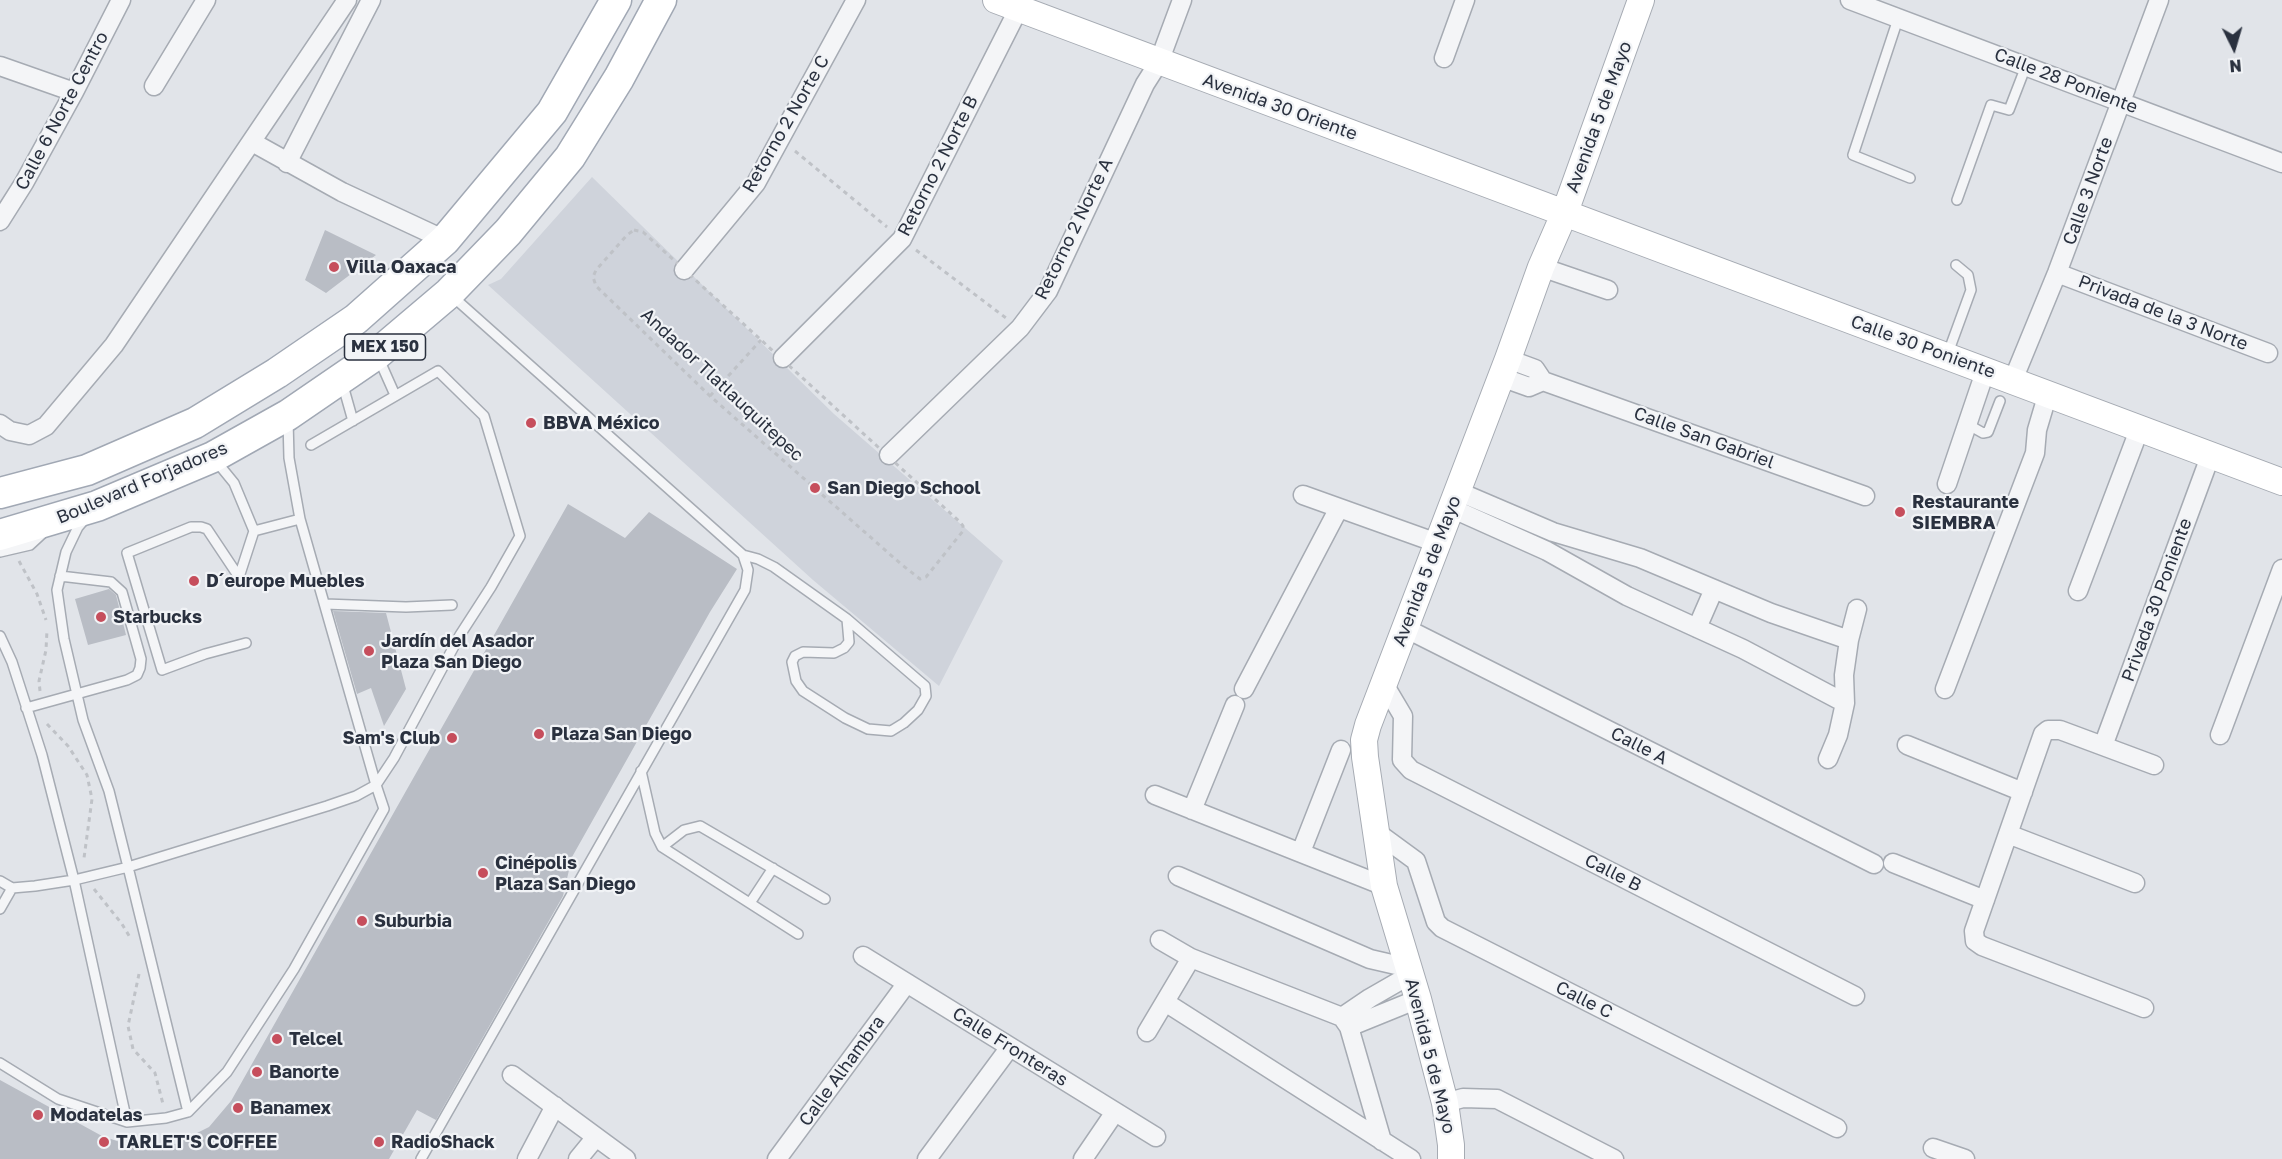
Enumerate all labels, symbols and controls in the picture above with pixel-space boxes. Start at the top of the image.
north arrow [2204,18,2264,78]
street label: Calle 6 Norte Centro [11,28,113,194]
street label: Avenida 5 de Mayo [1562,38,1636,196]
street label: Calle 28 Poniente [1991,44,2141,118]
street label: Retorno 2 Norte C [738,51,834,197]
text: N [2229,55,2243,76]
street label: Avenida 30 Oriente [1200,69,1360,145]
street label: Retorno 2 Norte B [893,92,983,240]
street label: Calle 3 Norte [2058,134,2118,248]
street label: Retorno 2 Norte A [1030,155,1118,303]
place label: Villa Oaxaca [346,256,457,278]
marker: Villa Oaxaca [327,260,341,274]
street label: Privada de la 3 Norte [2075,271,2251,355]
street label: Andador Tlatlauquitepec [636,304,808,466]
street label: Calle 30 Poniente [1848,311,1998,383]
road number: MEX 150 [344,334,426,360]
street label: Calle San Gabriel [1631,403,1777,473]
place label: BBVA México [543,412,660,434]
marker: BBVA México [524,416,538,430]
street label: Boulevard Forjadores [53,437,231,529]
place label: San Diego School [827,477,981,499]
marker: San Diego School [808,481,822,495]
place label: Restaurante SIEMBRA [1912,491,2019,534]
street label: Avenida 5 de Mayo [1388,493,1466,649]
marker: Restaurante SIEMBRA [1893,505,1907,519]
street label: Privada 30 Poniente [2117,515,2197,685]
place label: D´europe Muebles [206,570,365,592]
marker: D´europe Muebles [187,574,201,588]
place label: Starbucks [113,606,202,628]
marker: Starbucks [94,610,108,624]
place label: Jardín del Asador Plaza San Diego [381,630,534,672]
marker: Jardín del Asador Plaza San Diego [362,644,376,658]
place label: Plaza San Diego [551,723,692,745]
street label: Calle A [1607,723,1671,769]
place label: Sam's Club [342,727,440,749]
marker: Plaza San Diego [532,727,546,741]
marker: Sam's Club [445,731,459,745]
street label: Calle B [1581,850,1645,896]
place label: Cinépolis Plaza San Diego [495,852,636,894]
marker: Cinépolis Plaza San Diego [476,866,490,880]
place label: Suburbia [374,910,452,932]
marker: Suburbia [355,914,369,928]
street label: Avenida 5 de Mayo [1400,976,1460,1136]
street label: Calle C [1552,977,1616,1023]
street label: Calle Fronteras [948,1003,1072,1091]
street label: Calle Alhambra [795,1011,889,1131]
place label: Telcel [289,1028,343,1050]
marker: Telcel [270,1032,284,1046]
place label: Banorte [269,1061,339,1083]
marker: Banorte [250,1065,264,1079]
place label: Banamex [250,1097,331,1119]
marker: Banamex [231,1101,245,1115]
place label: Modatelas [50,1104,143,1126]
marker: Modatelas [31,1108,45,1122]
place label: TARLET'S COFFEE [116,1131,277,1153]
place label: RadioShack [391,1131,495,1153]
marker: TARLET'S COFFEE [97,1135,111,1149]
marker: RadioShack [372,1135,386,1149]

